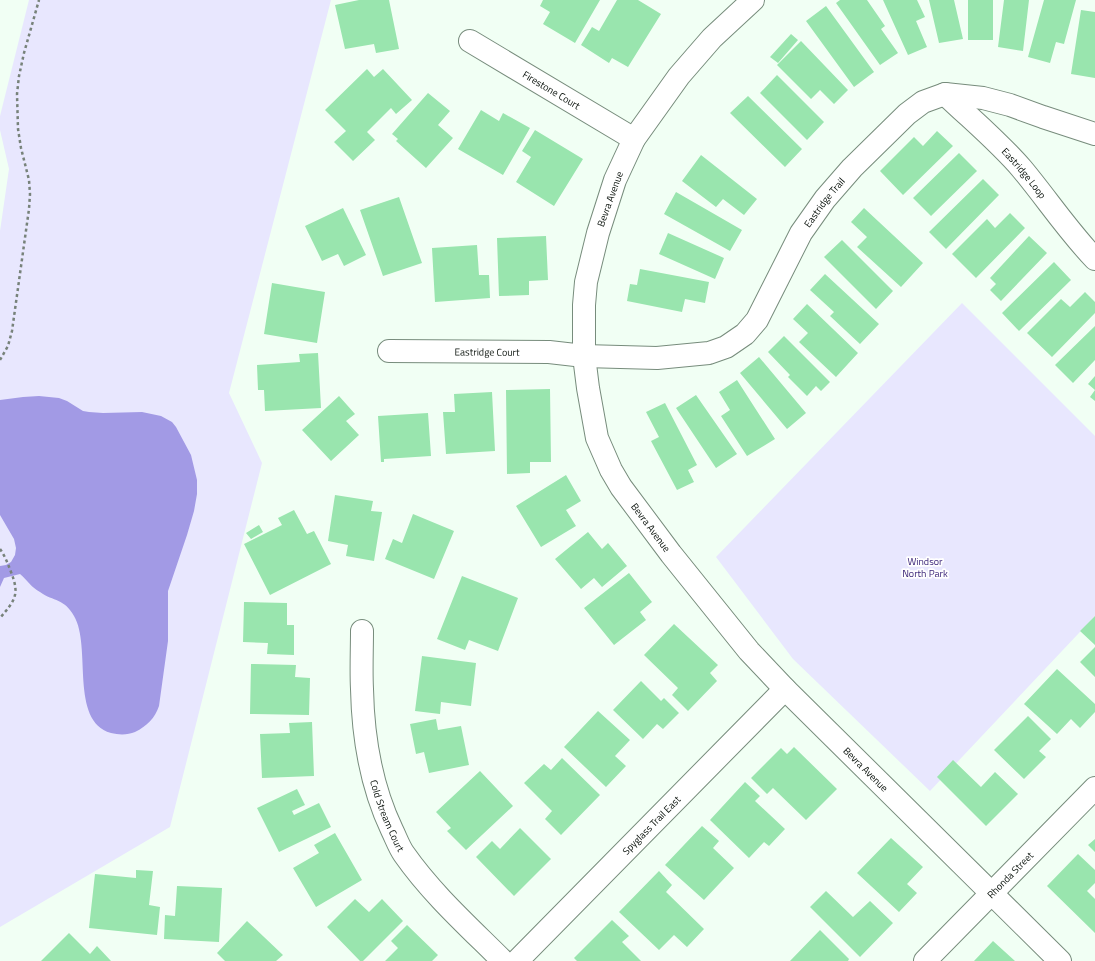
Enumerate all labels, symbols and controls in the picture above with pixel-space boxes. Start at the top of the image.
street label: Firestone Court [520,67,584,113]
street label: Eastridge Loop [998,144,1050,202]
street label: Bevra Avenue [593,169,627,229]
street label: Eastridge Trail [800,174,848,230]
street label: Eastridge Court [454,344,520,359]
street label: Bevra Avenue [628,500,674,555]
park label: Windsor North Park [902,554,948,581]
street label: Bevra Avenue [840,743,892,795]
street label: Cold Stream Court [367,778,409,855]
street label: Spyglass Trail East [618,792,684,858]
street label: Rhonda Street [983,847,1037,902]

